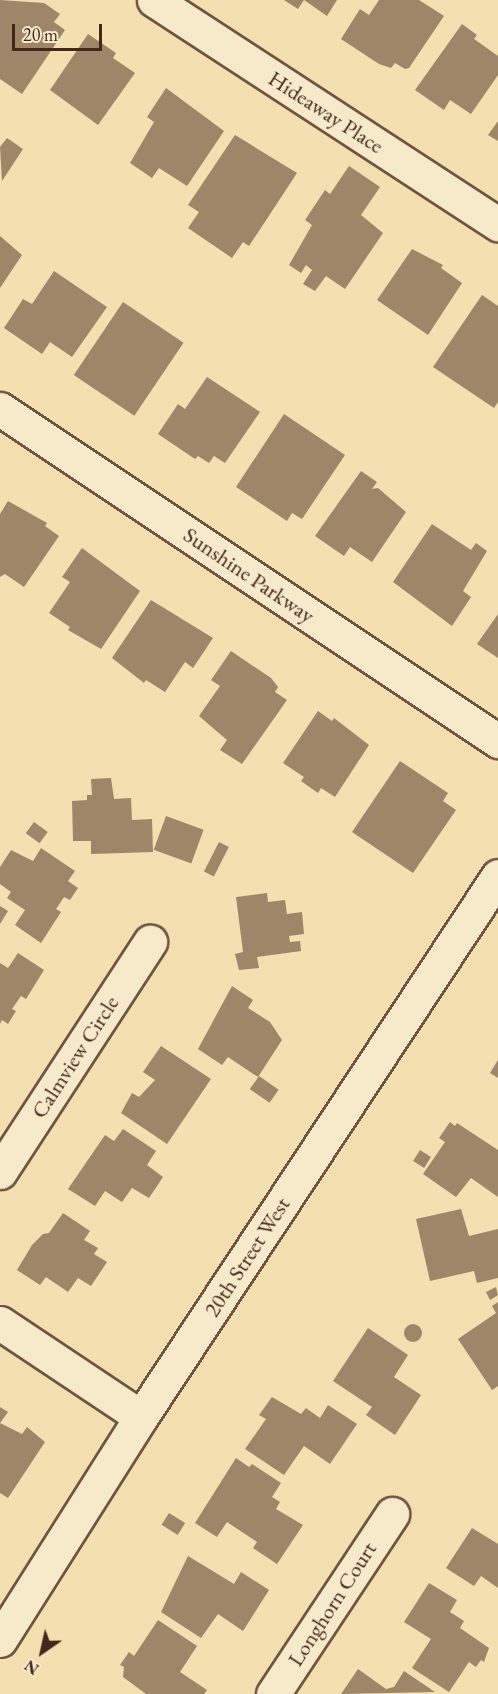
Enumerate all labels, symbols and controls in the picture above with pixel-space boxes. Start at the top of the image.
scale bar [15,12,105,50]
text: 20 m [23,23,58,46]
street label: Hideaway Place [264,65,388,159]
street label: Sunshine Parkway [178,521,320,629]
street label: Calmview Circle [26,991,124,1123]
street label: 20th Street West [199,1192,295,1322]
street label: Longhorn Court [282,1537,382,1671]
north arrow [12,1622,72,1682]
text: N [20,1655,43,1680]

